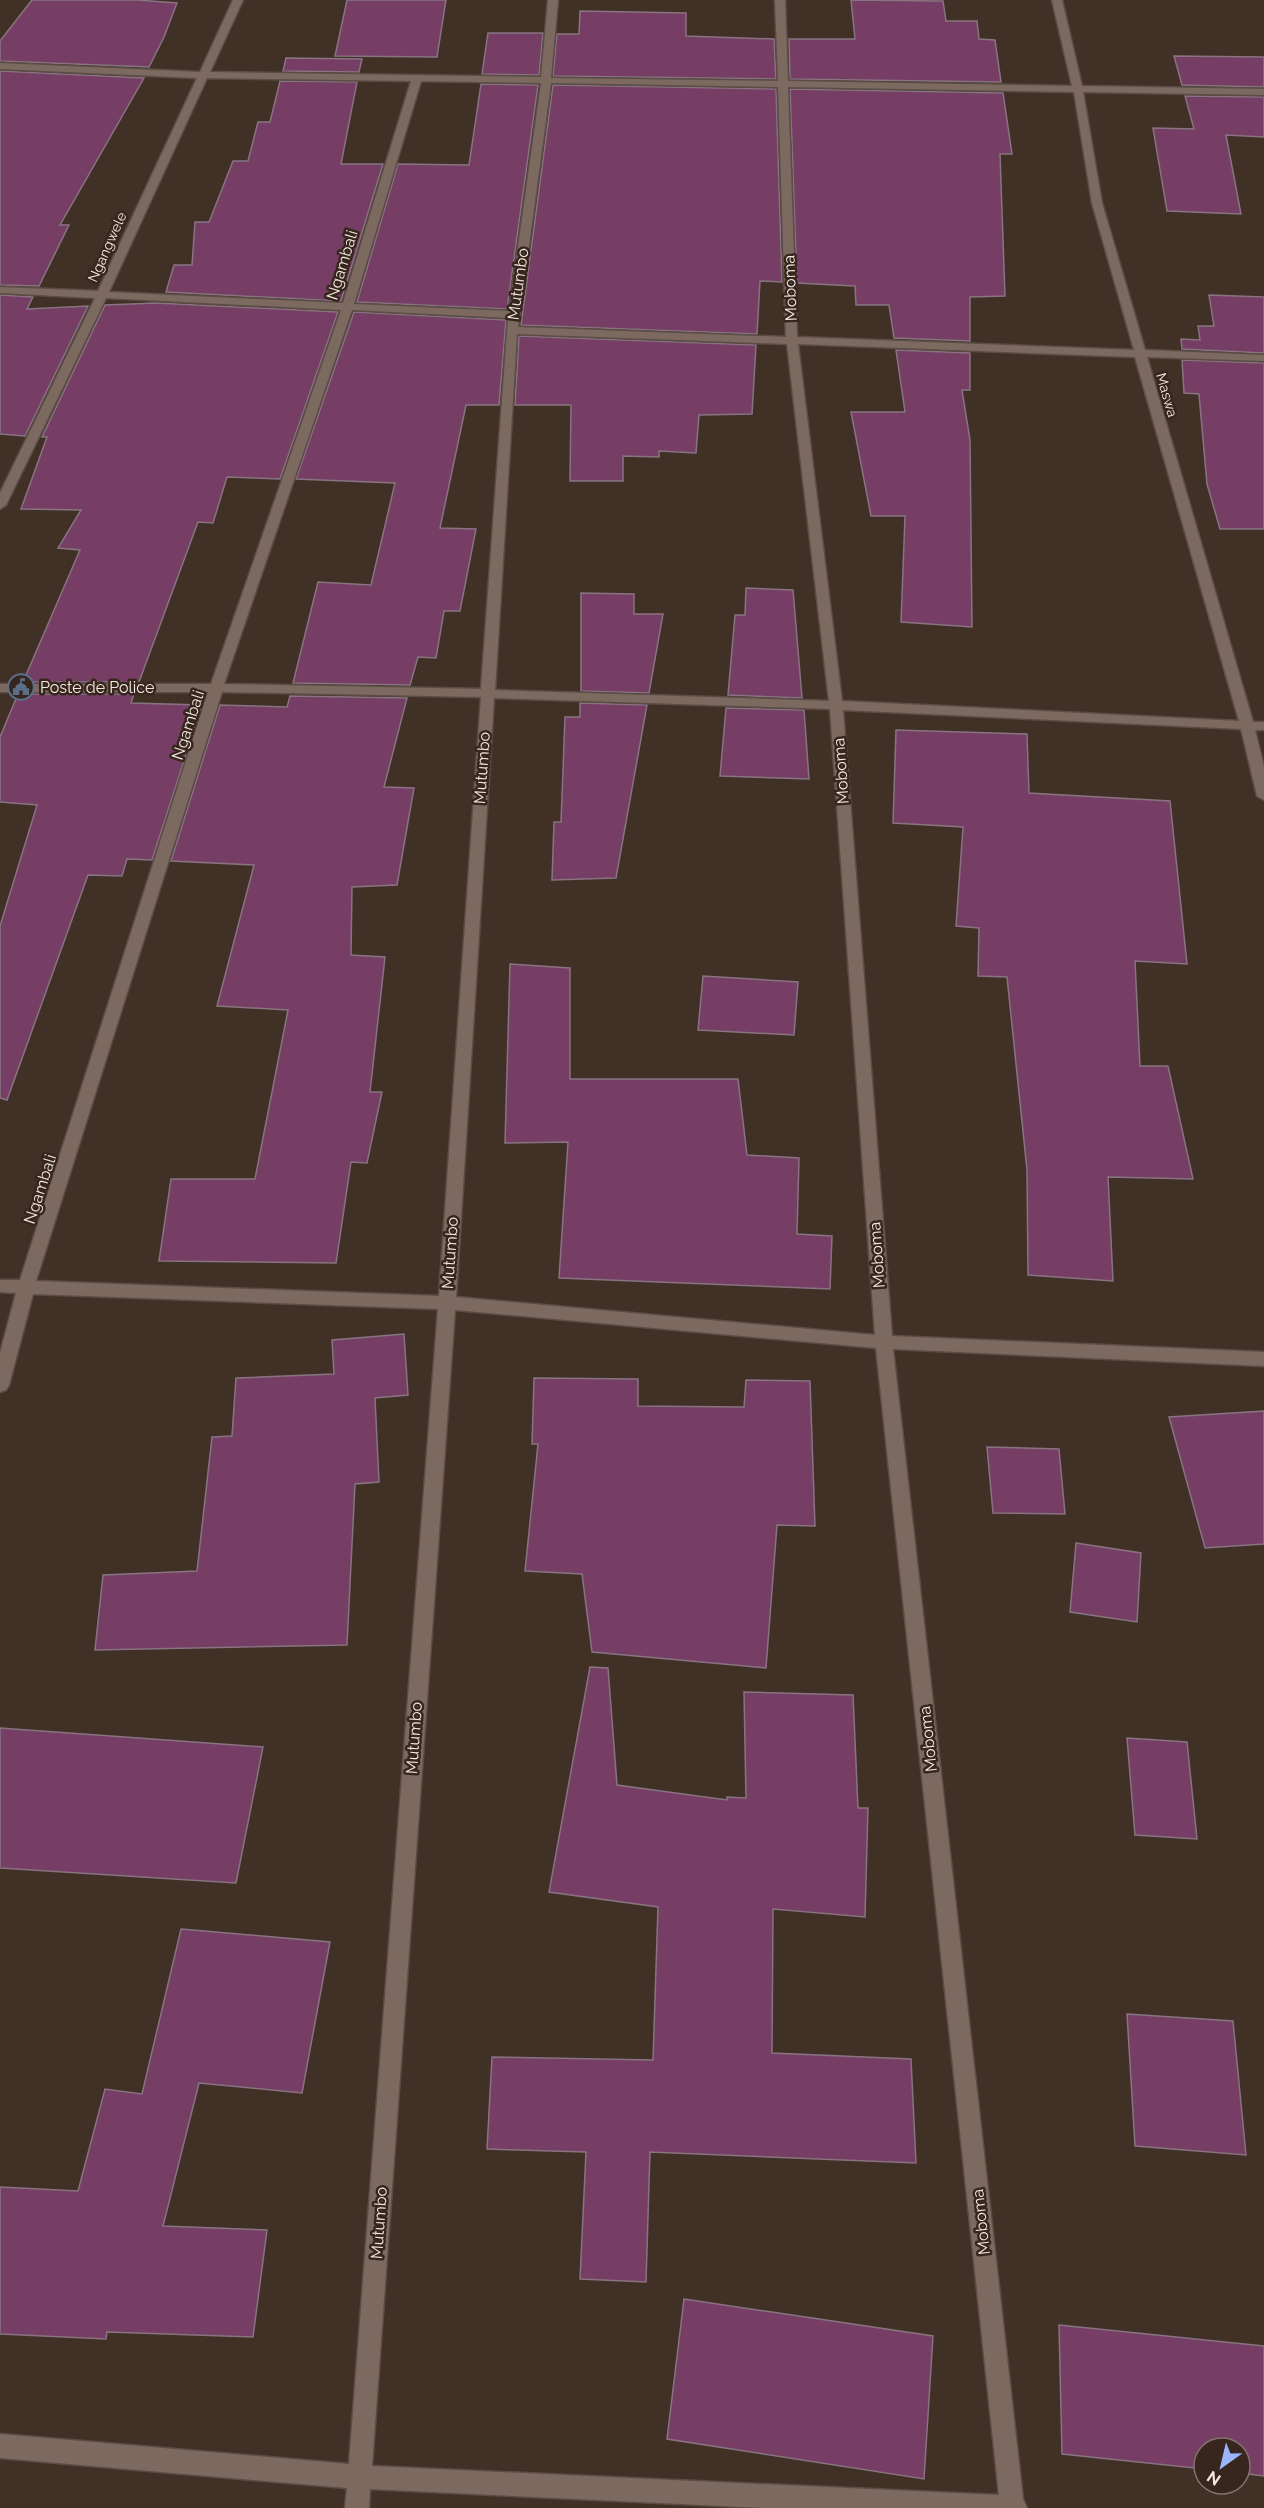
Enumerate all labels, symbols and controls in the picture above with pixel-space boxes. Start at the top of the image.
street label: Ngangwele [84,209,130,285]
street label: Ngambali [322,228,362,302]
street label: Mutumbo [504,247,532,321]
street label: Moboma [779,255,801,321]
street label: Maswa [1153,371,1181,419]
public building icon: Poste de Police [6,672,36,702]
place label: Poste de Police [40,678,154,697]
street label: Ngambali [168,688,208,762]
street label: Mutumbo [470,731,494,805]
street label: Moboma [829,737,853,805]
street label: Ngambali [20,1152,60,1226]
street label: Mutumbo [438,1216,462,1290]
street label: Moboma [865,1221,889,1289]
street label: Mutumbo [402,1701,426,1775]
street label: Moboma [915,1705,941,1773]
street label: Mutumbo [367,2186,391,2260]
street label: Moboma [968,2188,994,2256]
north arrow [1192,2436,1252,2496]
text: N [1204,2467,1224,2489]

